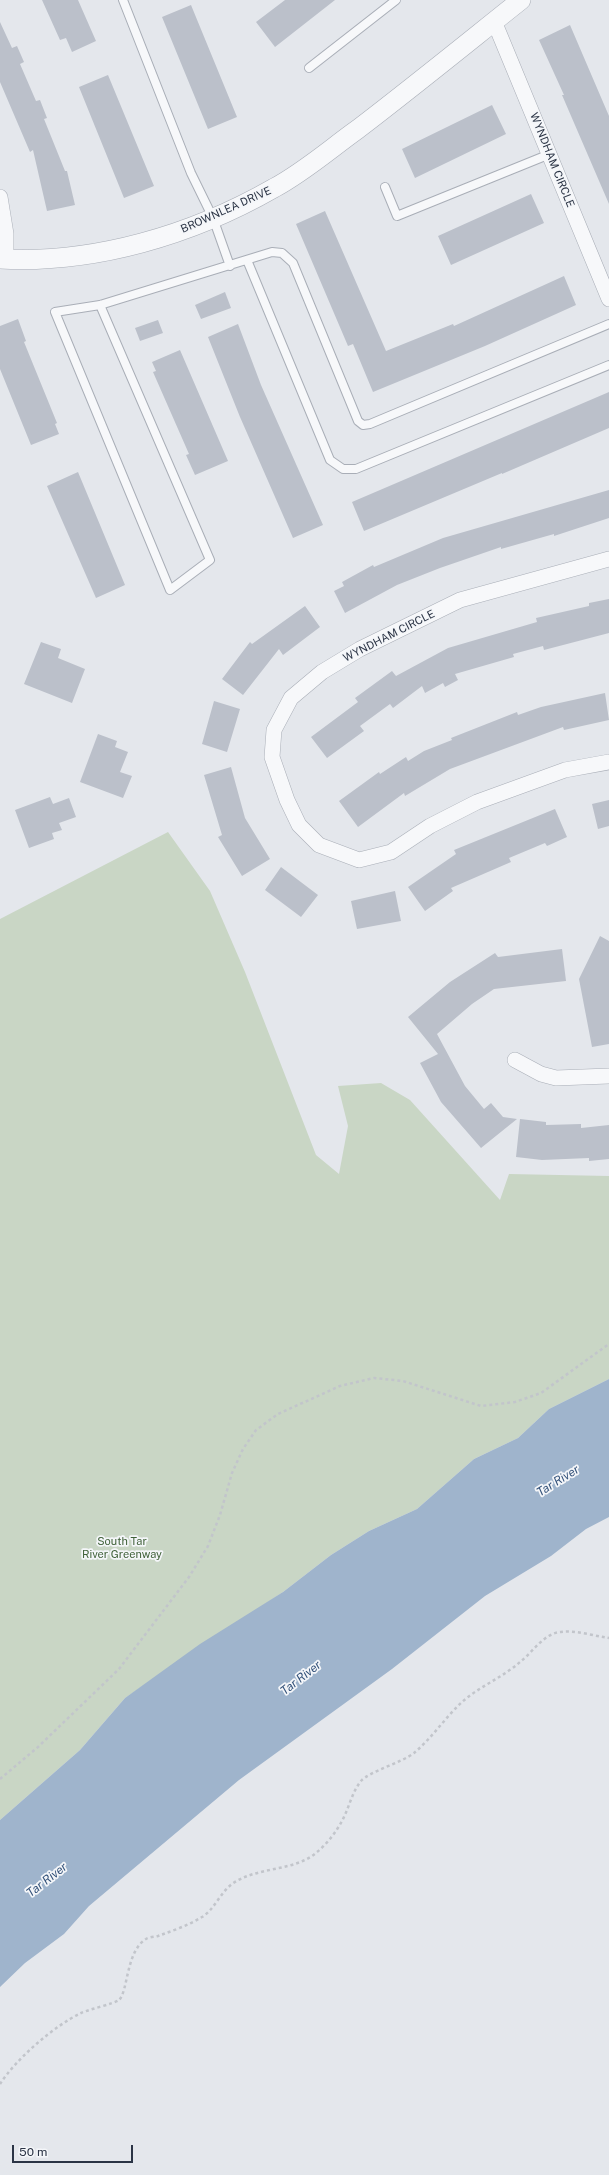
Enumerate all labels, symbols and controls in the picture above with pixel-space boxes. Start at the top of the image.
street label: WYNDHAM CIRCLE [527,111,577,209]
street label: BROWNLEA DRIVE [179,184,273,236]
street label: WYNDHAM CIRCLE [341,607,437,665]
water label: Tar River [534,1462,582,1500]
park label: South Tar River Greenway [82,1535,162,1561]
water label: Tar River [278,1658,324,1698]
water label: Tar River [24,1860,70,1900]
scale bar [14,2137,135,2163]
text: 50 m [19,2145,47,2159]

